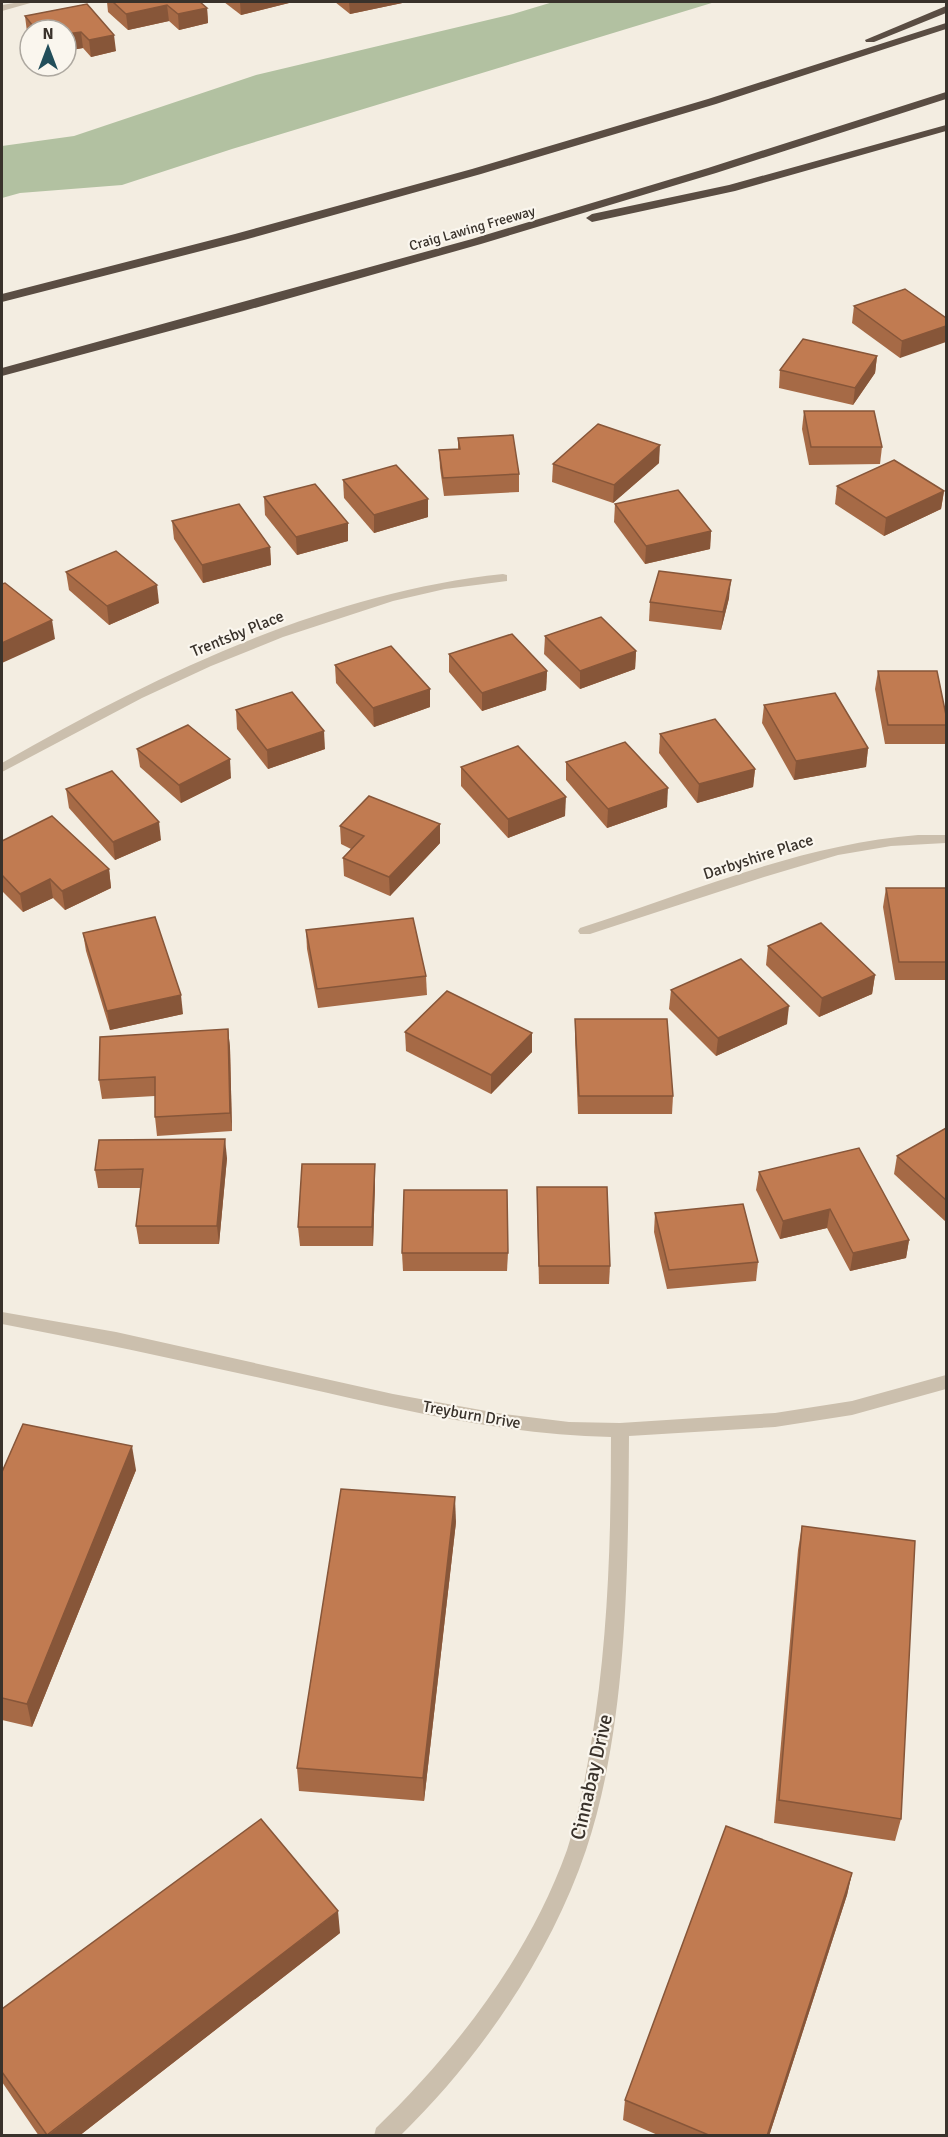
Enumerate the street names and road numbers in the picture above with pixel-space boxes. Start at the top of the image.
street label: Craig Lawing Freeway [407,202,538,255]
street label: Trentsby Place [188,606,287,662]
street label: Darbyshire Place [701,830,816,884]
street label: Treyburn Drive [421,1397,522,1433]
street label: Cinnabay Drive [565,1712,618,1842]

